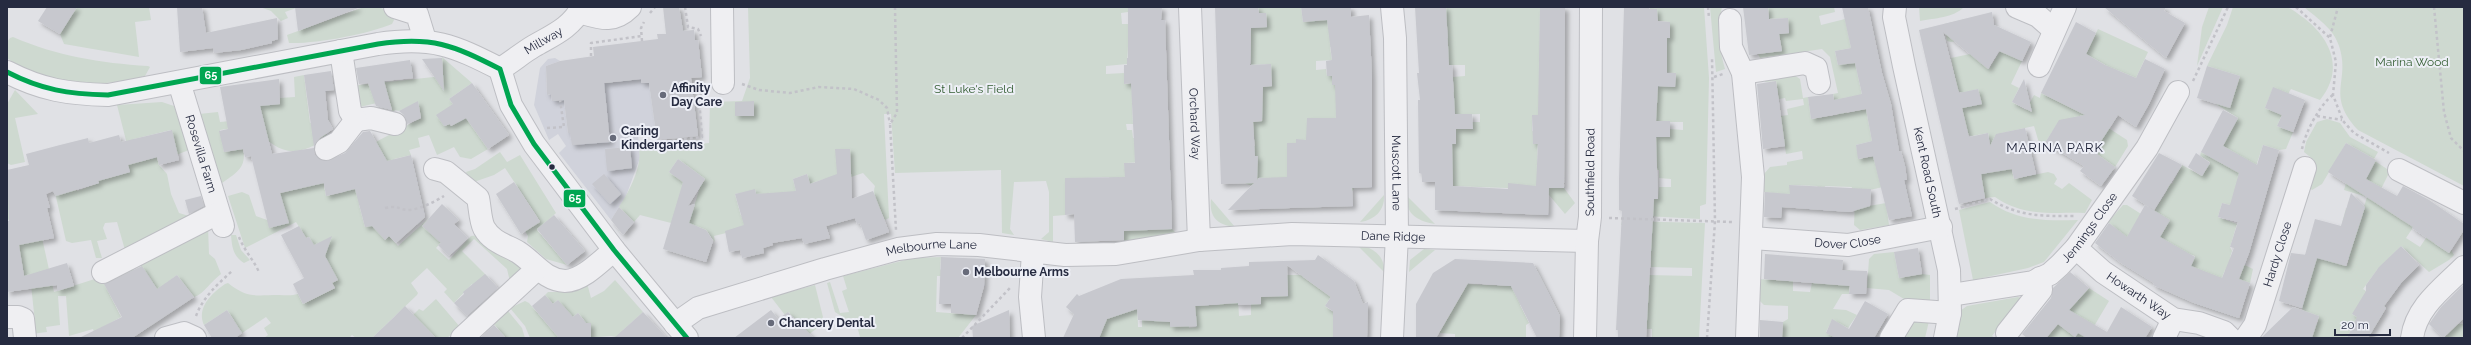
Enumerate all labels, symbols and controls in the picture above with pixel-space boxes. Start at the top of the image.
street label: Millway [522,24,566,57]
park label: Marina Wood [2375,55,2449,69]
line badge: 65 [199,66,222,85]
text: 65 [205,69,217,82]
place label: Affinity Day Care [671,81,722,109]
park label: St Luke's Field [934,82,1014,96]
street label: Orchard Way [1186,88,1203,161]
marker: Affinity Day Care [658,90,668,100]
street label: Rosevilla Farm [182,113,219,194]
place label: Caring Kindergartens [621,124,703,152]
street label: Kent Road South [1911,126,1944,219]
street label: Southfield Road [1583,128,1597,216]
marker: Caring Kindergartens [608,133,618,143]
street label: Muscott Lane [1389,135,1404,211]
district label: MARINA PARK [2006,140,2104,155]
unlabelled marker [547,162,557,172]
line badge: 65 [563,189,586,208]
street label: Jennings Close [2059,190,2120,266]
text: 65 [569,192,581,205]
street label: Hardy Close [2261,220,2294,289]
street label: Dane Ridge [1361,229,1426,244]
street label: Dover Close [1814,232,1882,252]
street label: Melbourne Lane [884,237,977,259]
place label: Melbourne Arms [974,265,1069,279]
marker: Melbourne Arms [961,267,971,277]
street label: Howarth Way [2104,269,2174,323]
scale bar [2335,311,2390,337]
place label: Chancery Dental [779,316,875,330]
marker: Chancery Dental [766,318,776,328]
text: 20 m [2341,318,2369,332]

